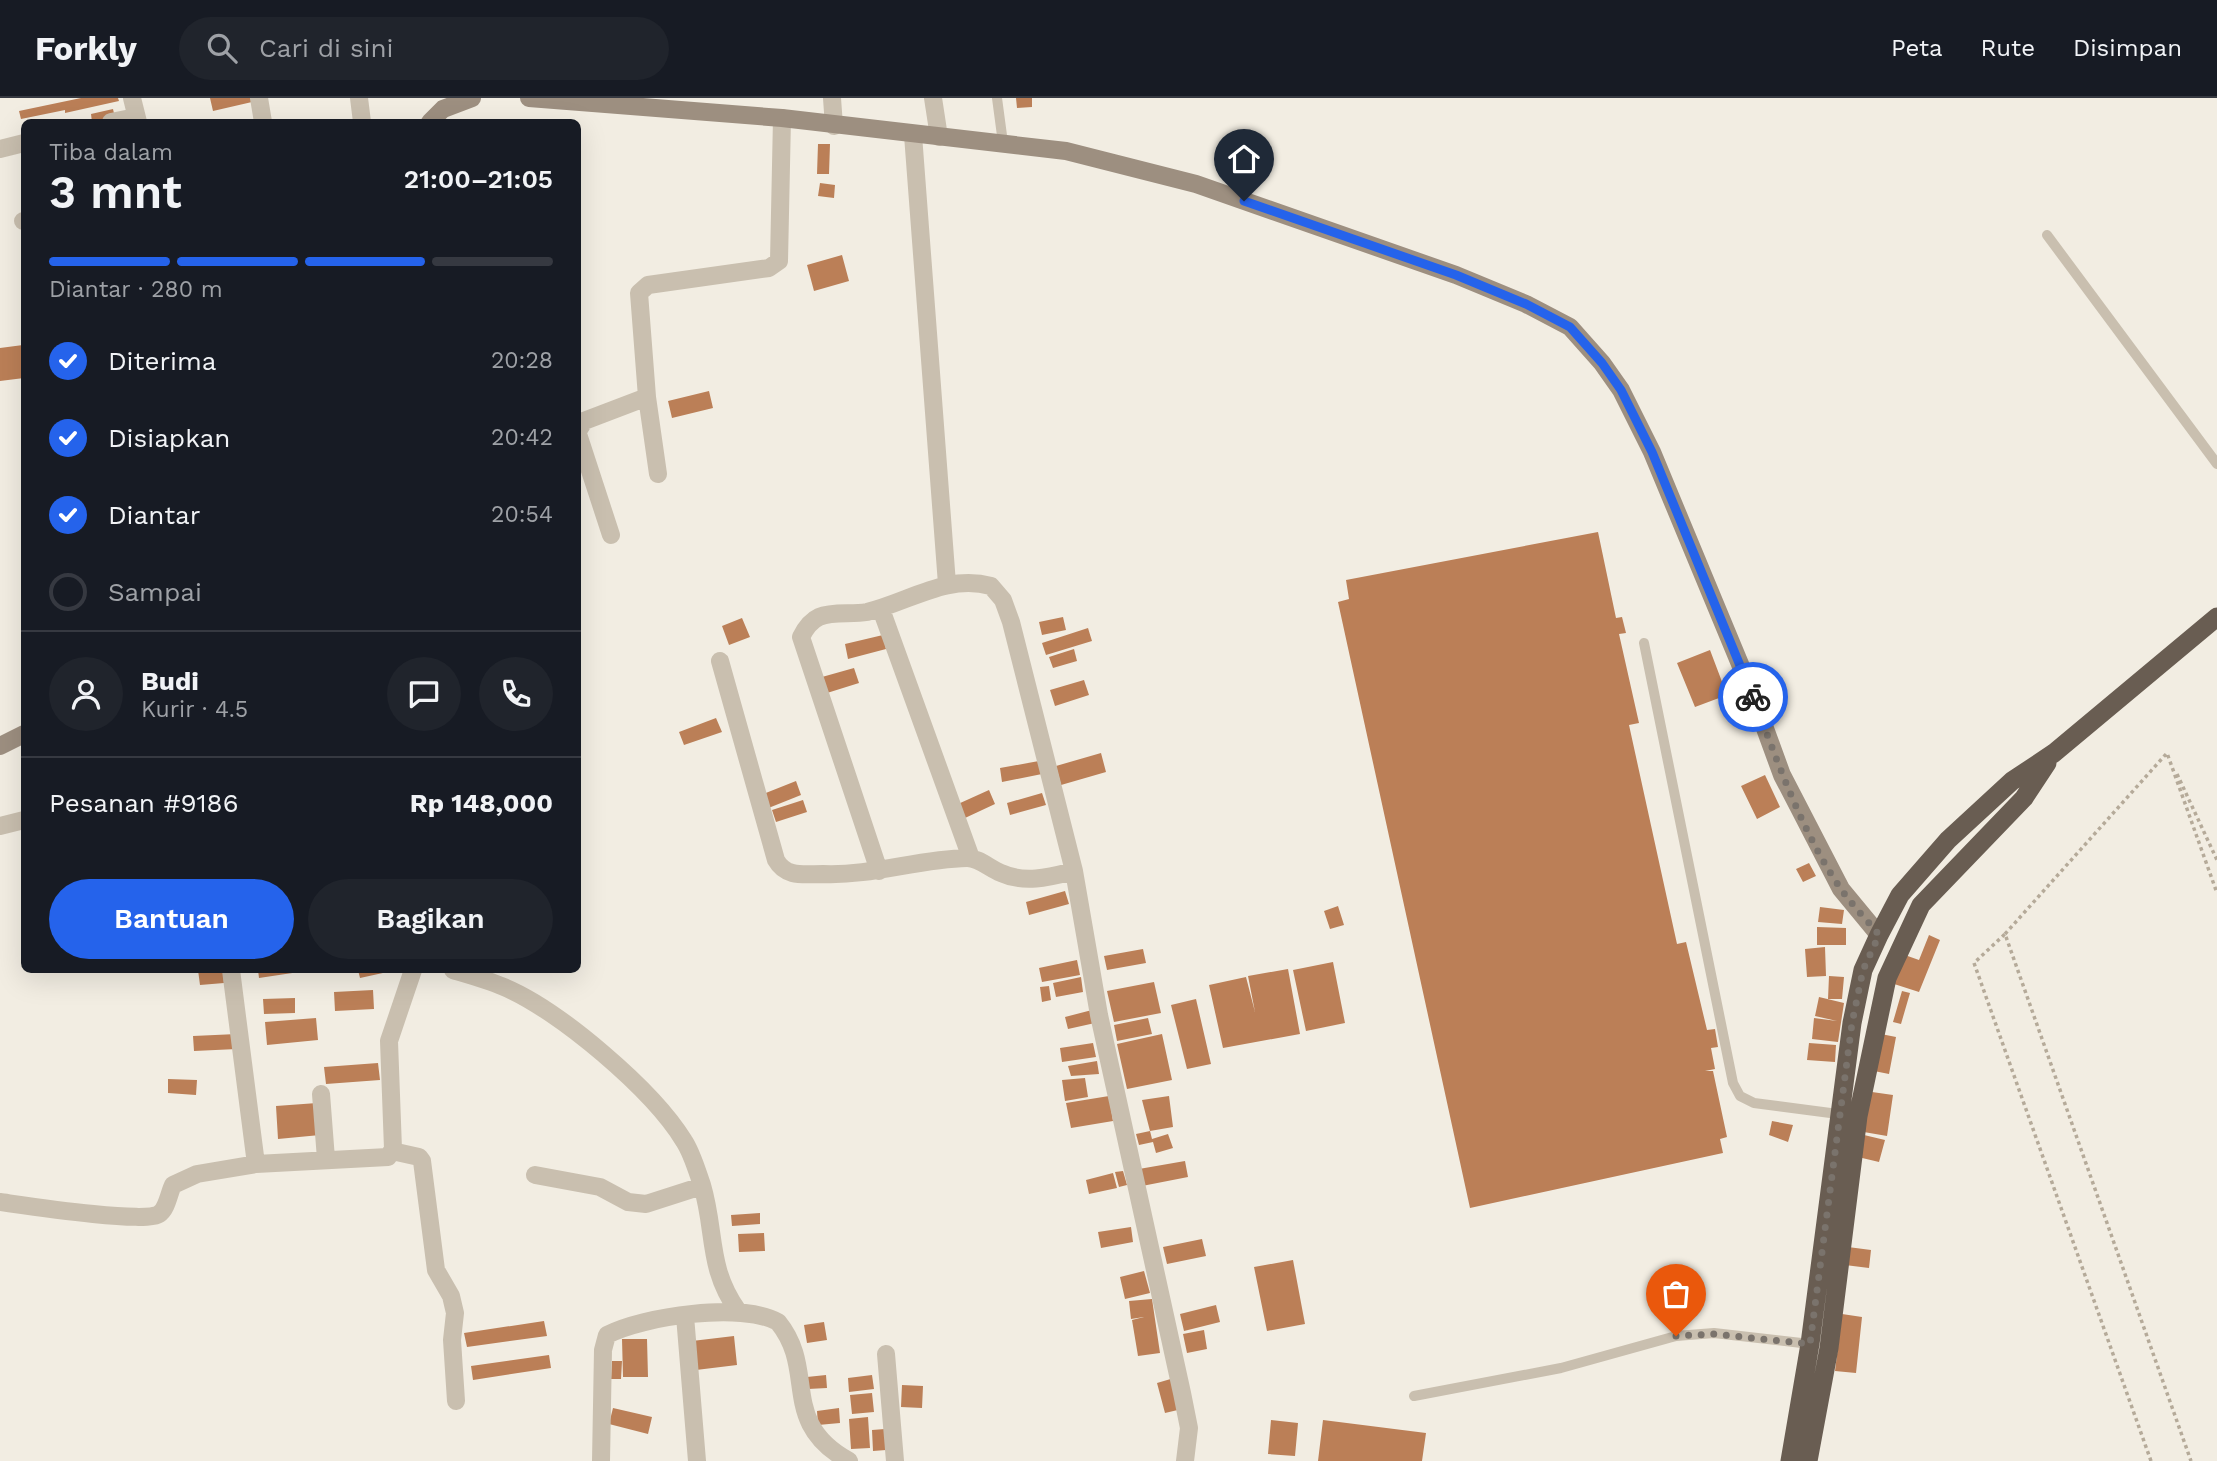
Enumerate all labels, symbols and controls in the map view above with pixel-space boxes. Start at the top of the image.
search box [179,17,669,80]
text: Forkly [35,29,137,68]
icon: search [203,29,241,67]
text: Cari di sini [259,33,394,63]
text: Peta [1891,34,1943,62]
text: Rute [1981,34,2035,62]
text: Disimpan [2073,34,2182,62]
pin [1214,129,1274,201]
text: Tiba dalam [49,139,173,166]
icon: home [1225,140,1263,178]
text: 21:00–21:05 [404,164,553,194]
text: 3 mnt [49,165,182,219]
text: Diantar · 280 m [49,276,223,303]
icon: check [49,342,87,380]
text: Diterima [108,346,216,376]
text: 20:28 [491,347,553,374]
icon: check [49,419,87,457]
text: Disiapkan [108,423,230,453]
text: 20:42 [491,424,553,451]
icon: check [49,496,87,534]
text: Diantar [108,500,200,530]
text: 20:54 [491,501,553,528]
text: Sampai [108,577,202,607]
button: person [49,657,123,731]
button: chat [387,657,461,731]
button: phone [479,657,553,731]
courier [1718,662,1788,732]
text: Budi [141,666,199,696]
icon: bike [1734,678,1772,716]
text: Kurir · 4.5 [141,696,248,723]
text: Pesanan #9186 [49,788,238,818]
text: Rp 148,000 [410,788,553,818]
button: Bantuan [49,879,294,959]
button: Bagikan [308,879,553,959]
pin [1646,1264,1706,1336]
icon: bag [1657,1275,1695,1313]

